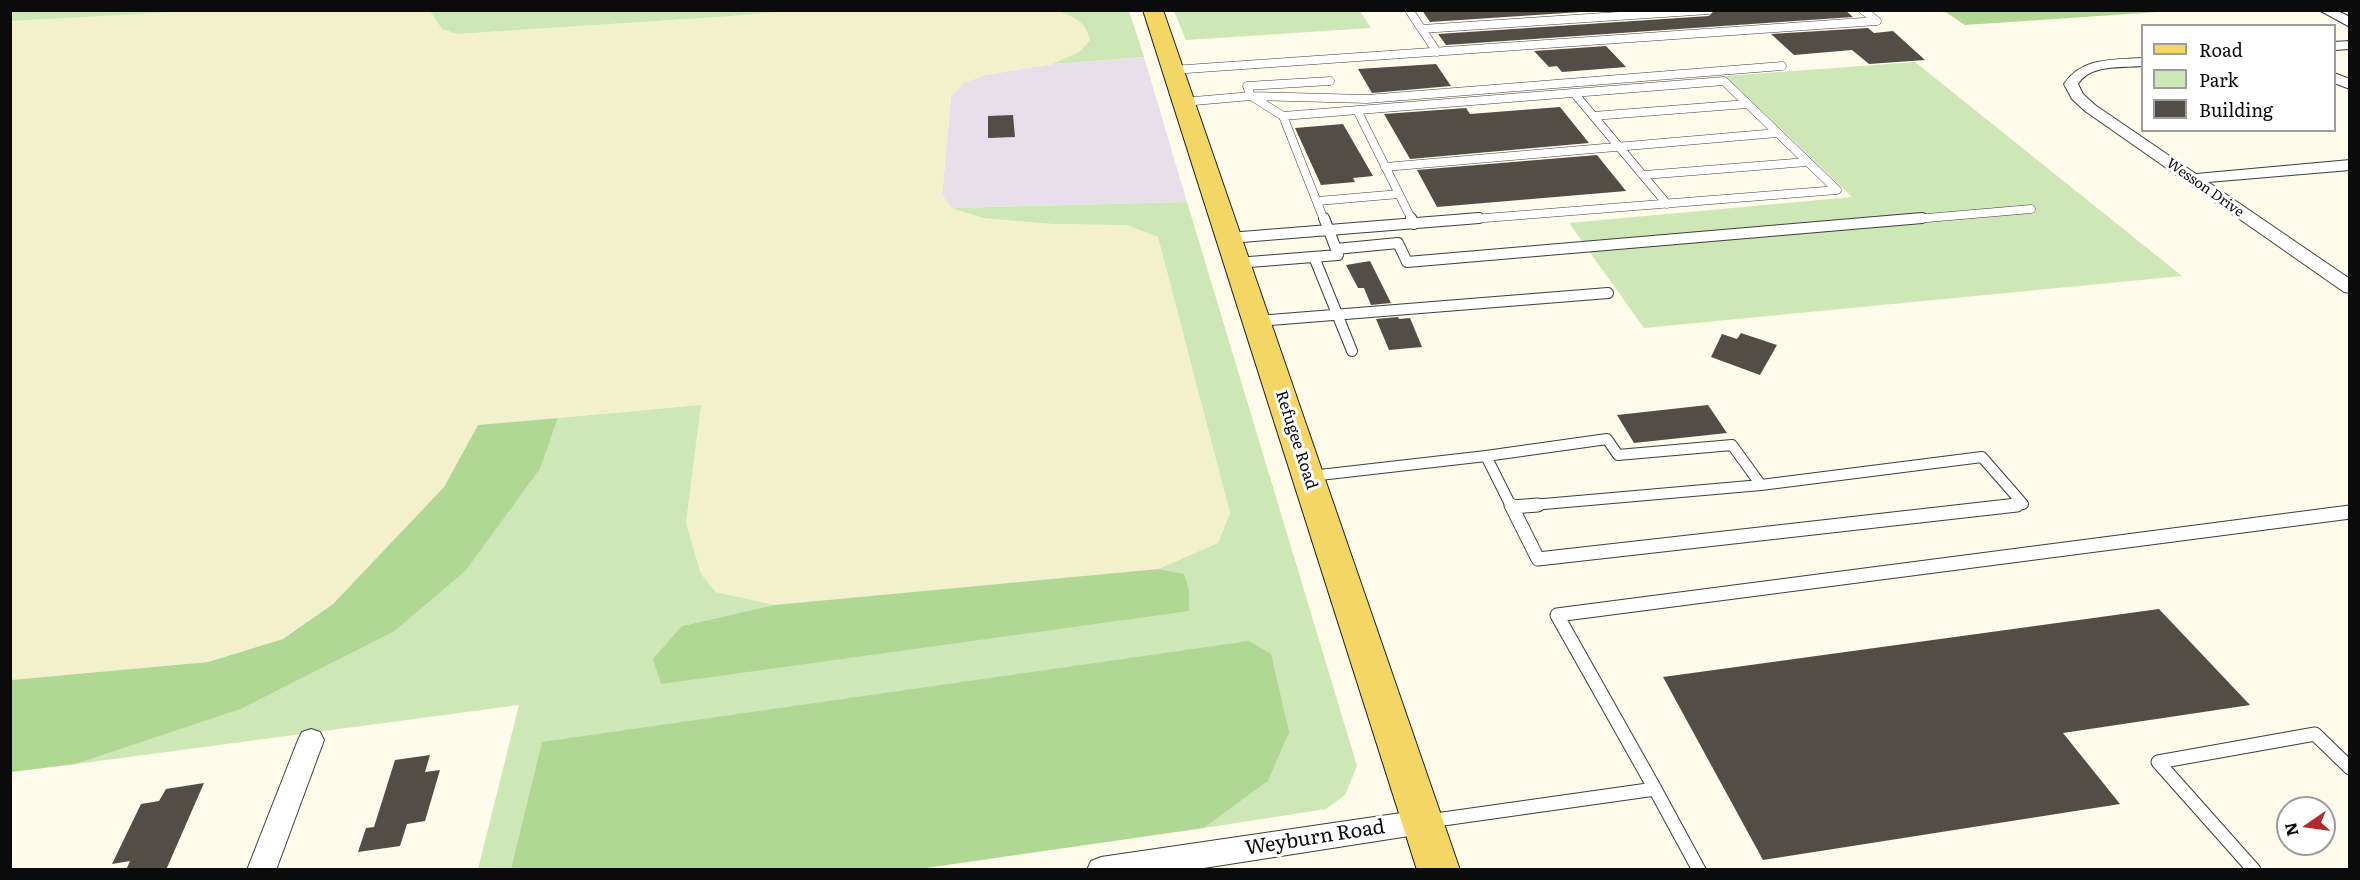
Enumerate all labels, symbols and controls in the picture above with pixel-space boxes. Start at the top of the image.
legend [2141,24,2336,132]
text: Road [2199,36,2243,63]
text: Park [2199,66,2238,93]
text: Building [2199,96,2273,123]
street label: Wesson Drive [2163,155,2247,221]
street label: Refugee Road [1271,388,1321,492]
north arrow [2276,796,2336,856]
street label: Weyburn Road [1243,815,1387,861]
text: N [2277,820,2304,839]

